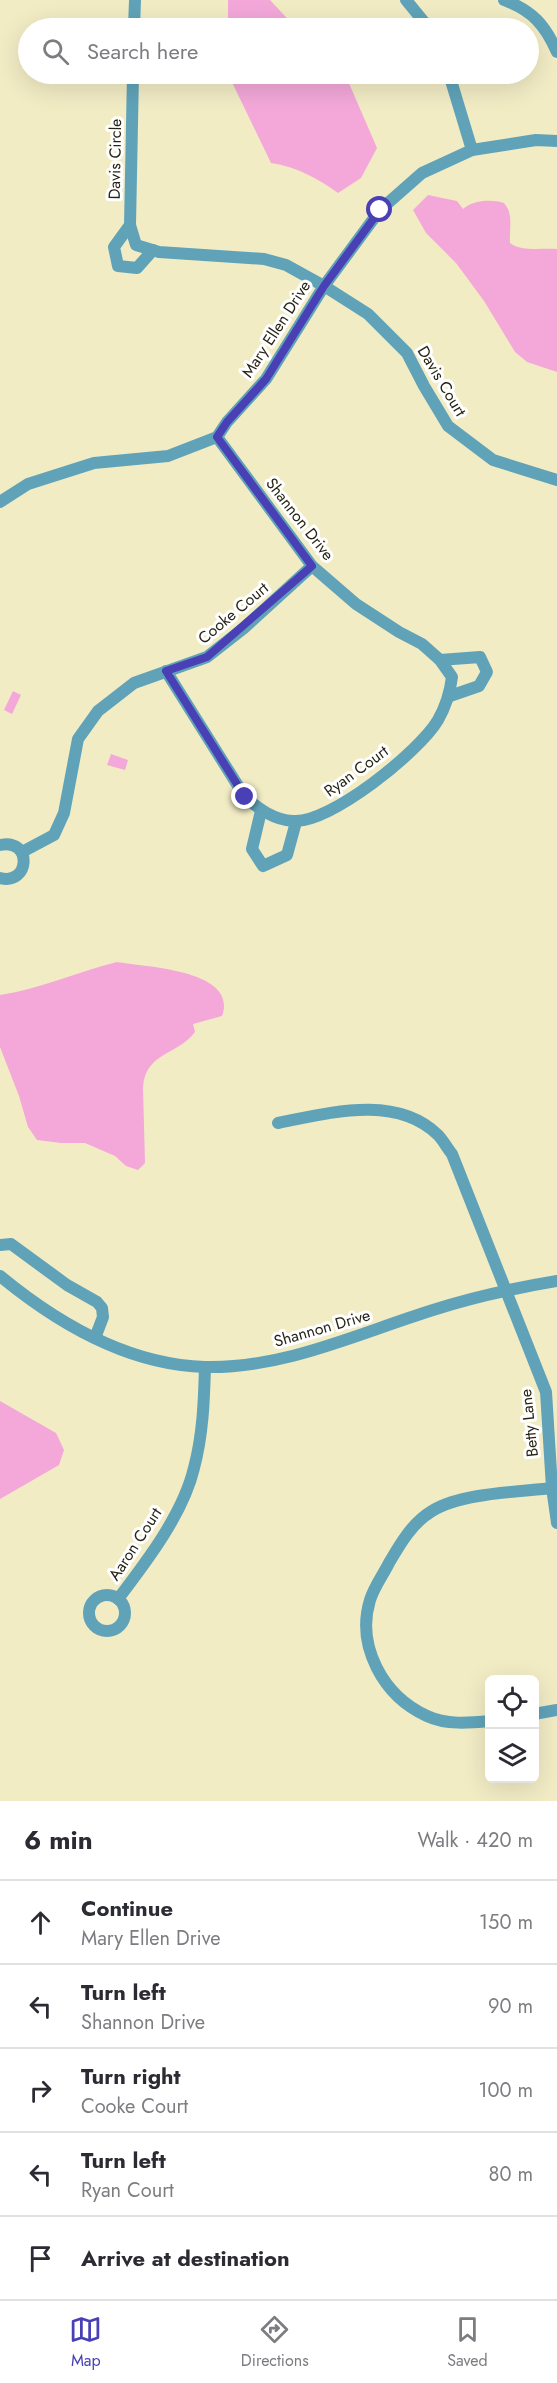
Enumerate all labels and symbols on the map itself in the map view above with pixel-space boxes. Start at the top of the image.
street label: Davis Circle [103,118,127,200]
route start [366,196,392,222]
street label: Mary Ellen Drive [236,276,316,382]
street label: Davis Court [412,341,472,421]
street label: Shannon Drive [260,473,340,565]
street label: Cooke Court [193,577,273,649]
street label: Ryan Court [319,740,393,802]
route end [231,783,257,809]
street label: Shannon Drive [271,1303,373,1353]
street label: Betty Lane [514,1388,544,1458]
street label: Aaron Court [103,1503,167,1585]

